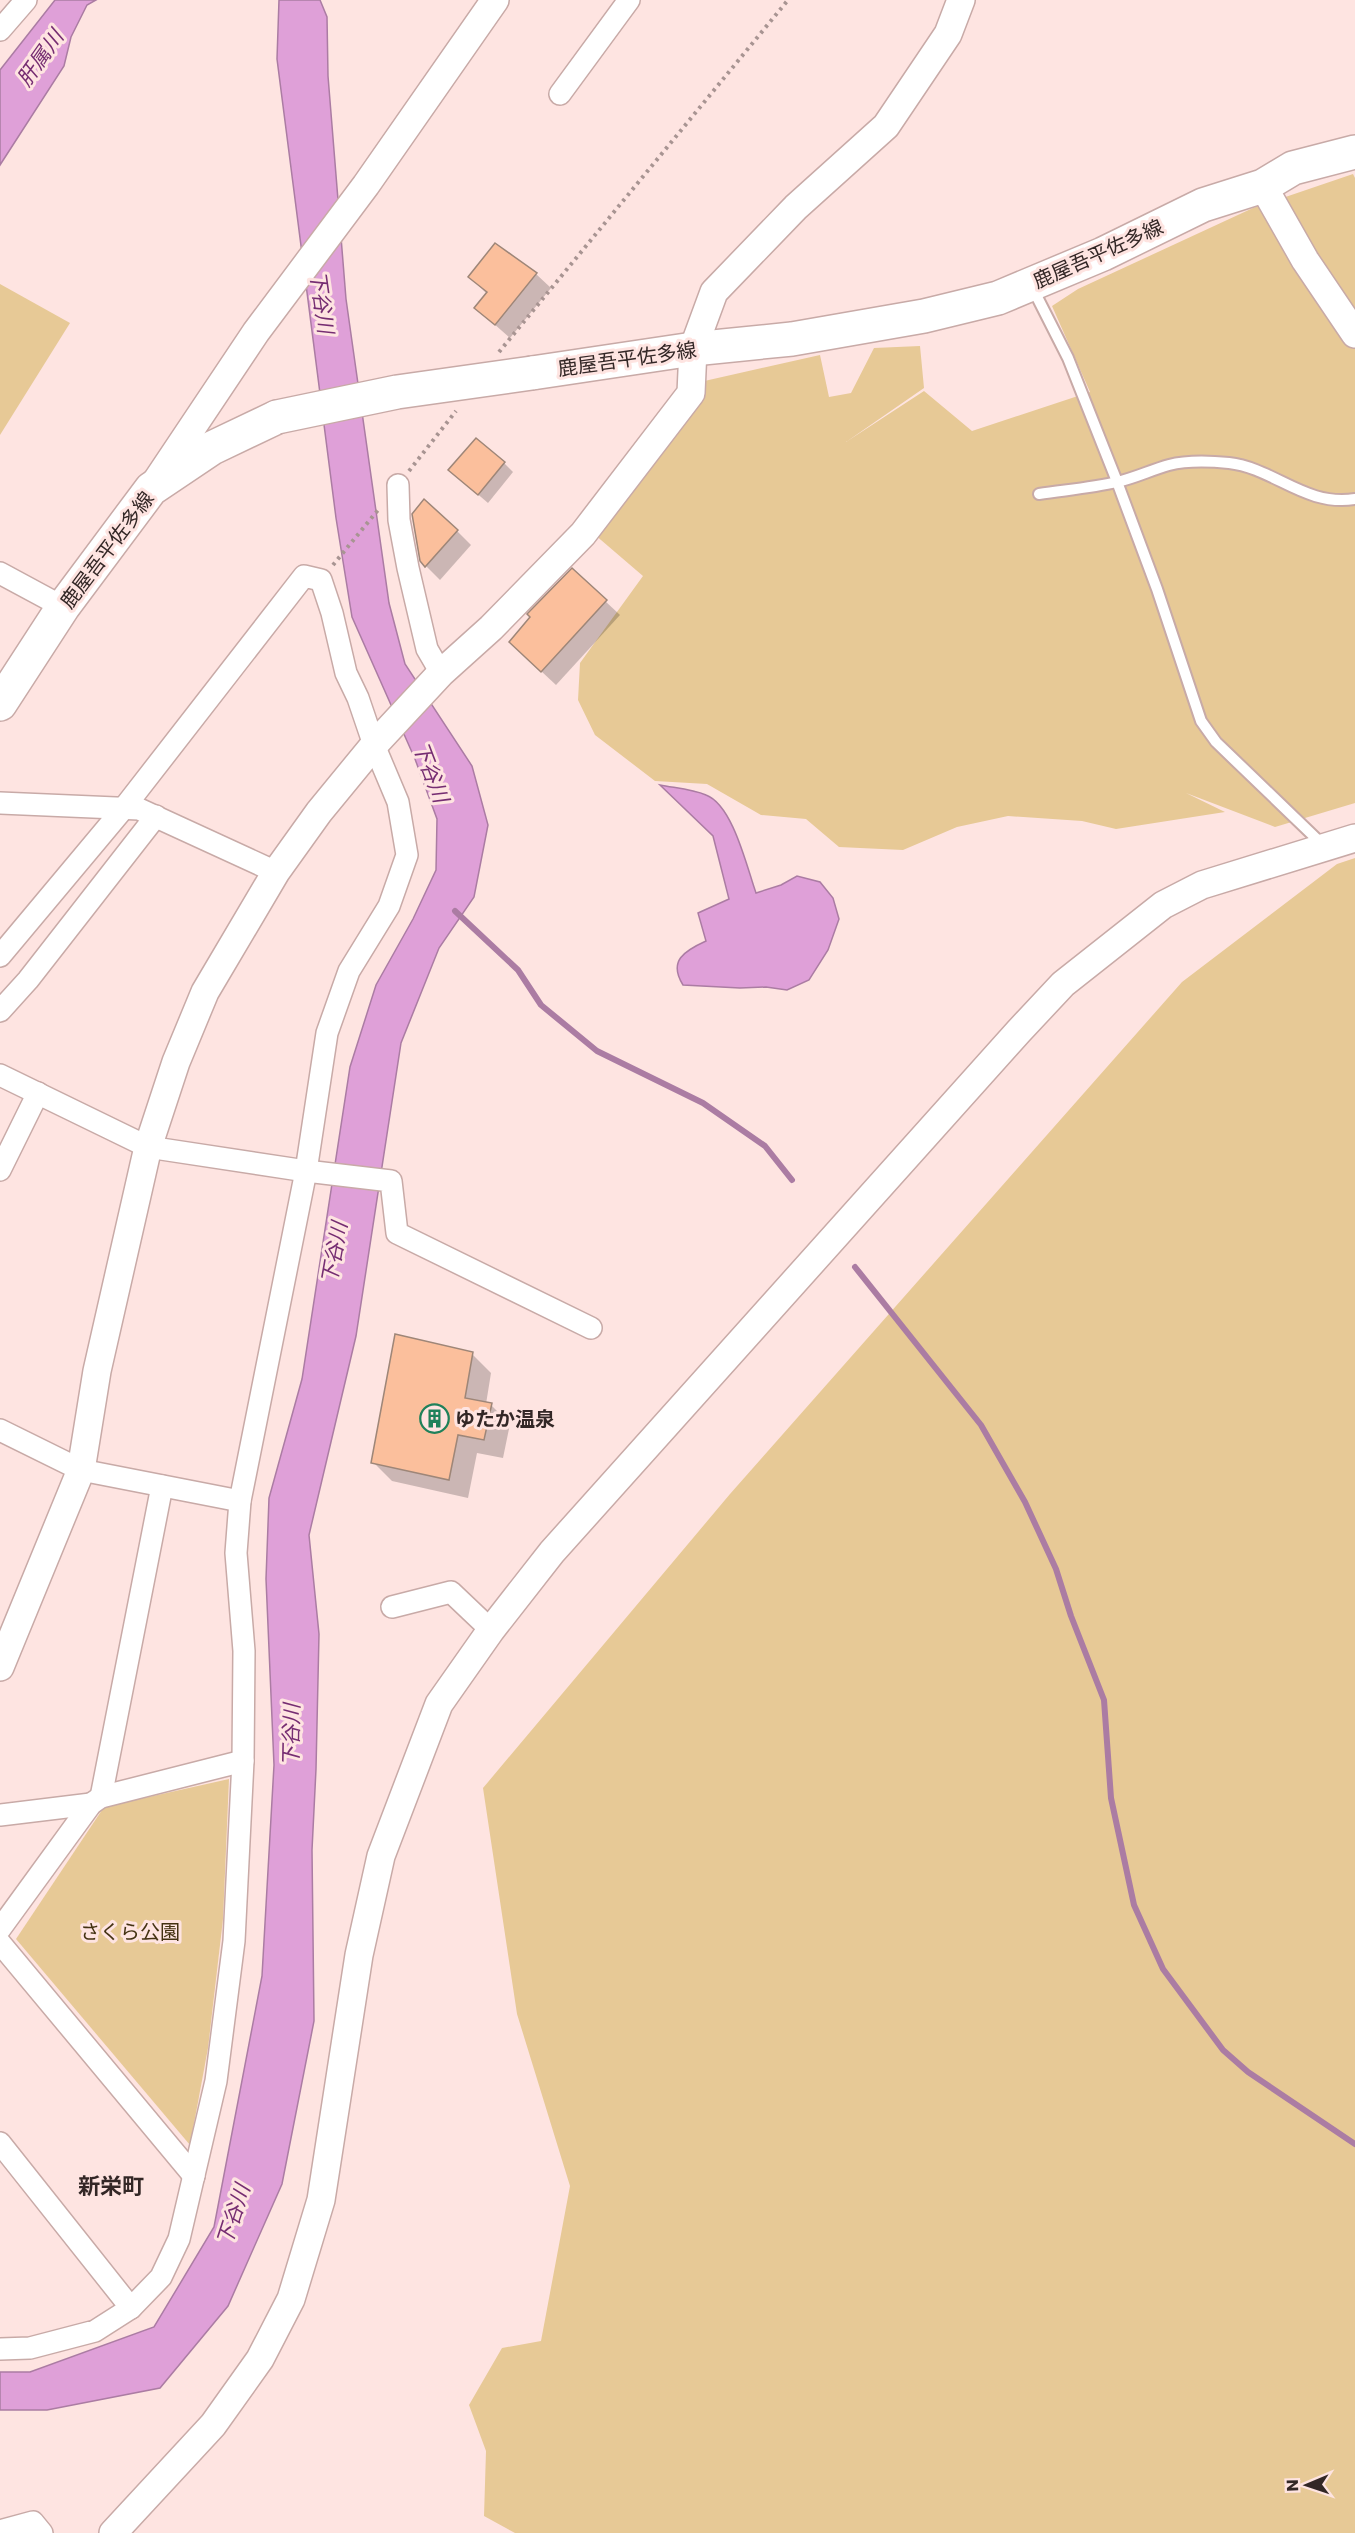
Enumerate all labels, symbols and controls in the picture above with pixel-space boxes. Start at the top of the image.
water label: 肝属川 [10,22,71,92]
street label: 鹿屋吾平佐多線 [1028,213,1168,295]
water label: 下谷川 [303,269,341,337]
street label: 鹿屋吾平佐多線 [556,335,698,383]
street label: 鹿屋吾平佐多線 [54,486,160,614]
water label: 下谷川 [406,737,457,808]
water label: 下谷川 [314,1217,354,1287]
building icon: ゆたか温泉 [418,1403,450,1435]
place label: ゆたか温泉 [455,1405,555,1433]
water label: 下谷川 [276,1701,306,1767]
park label: さくら公園 [80,1918,180,1946]
district label: 新栄町 [78,2171,144,2202]
water label: 下谷川 [209,2179,257,2249]
north arrow [1277,2455,1337,2515]
text: N [1281,2479,1304,2492]

